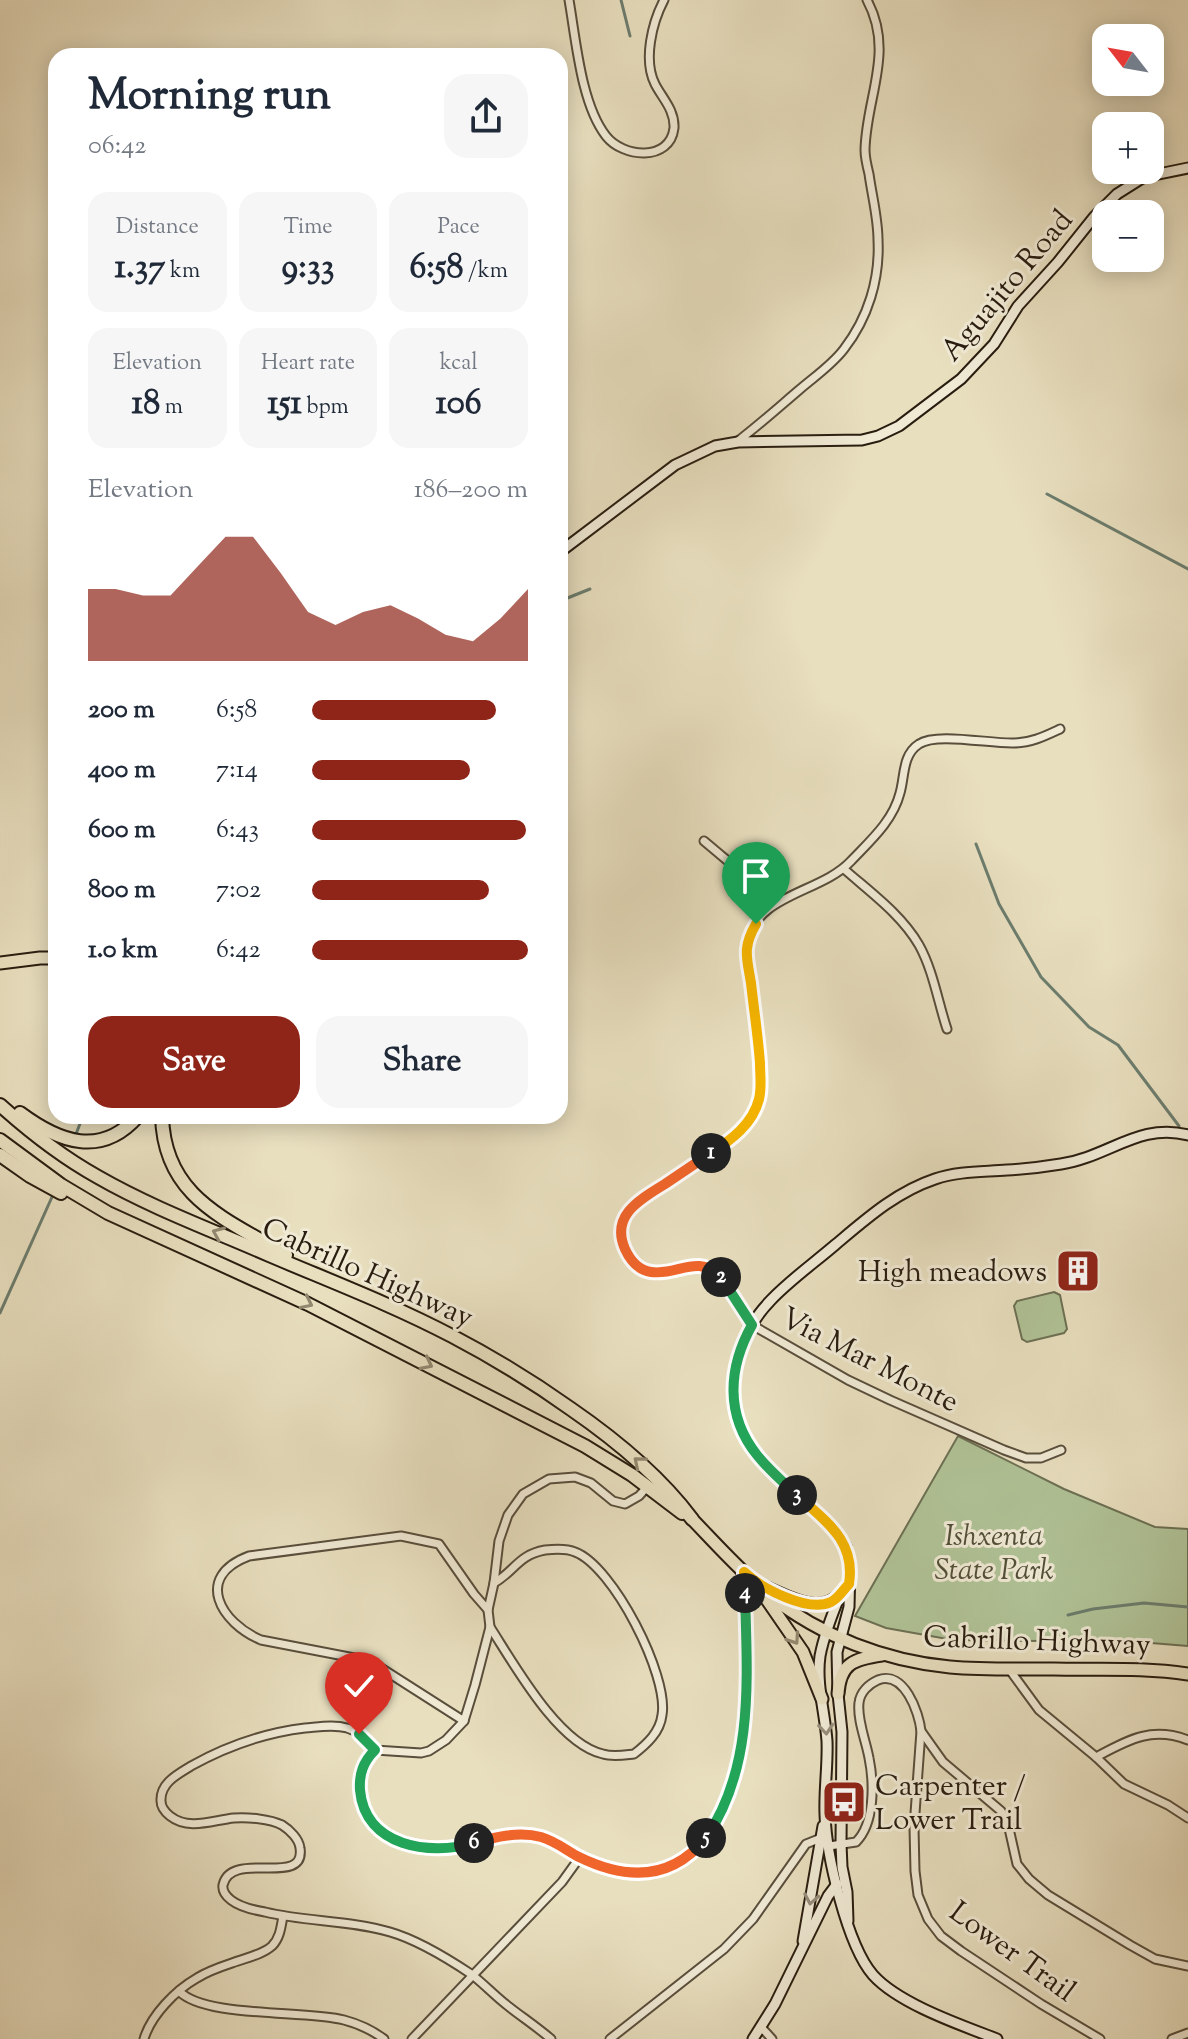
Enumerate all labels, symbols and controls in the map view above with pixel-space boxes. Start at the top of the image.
north arrow [1092,24,1164,96]
map controls [1092,24,1164,272]
text: Morning run [88,66,331,129]
button: share [444,74,528,158]
button: + [1092,112,1164,184]
text: 06:42 [88,128,146,165]
button: − [1092,200,1164,272]
street label: Aguajito Road [932,201,1084,372]
text: Distance [116,212,199,244]
text: Time [284,212,332,244]
text: Pace [438,212,480,244]
text: 1.37 [114,244,165,293]
text: 9:33 [282,244,334,293]
text: 6:58 [409,244,463,293]
text: km [165,256,200,288]
text: /km [463,256,508,288]
text: Elevation [113,348,202,380]
text: Heart rate [261,348,355,380]
text: kcal [440,348,478,380]
text: 18 [132,380,160,429]
text: 151 [267,380,302,429]
text: 106 [436,380,482,429]
text: m [160,392,183,424]
text: bpm [302,392,349,424]
text: Elevation [88,472,193,509]
text: 186–200 m [414,472,528,509]
text: 200 m [88,692,155,729]
text: 6:58 [216,692,257,729]
text: 400 m [88,752,155,789]
text: 7:14 [216,752,258,789]
text: 600 m [88,812,155,849]
text: 6:43 [216,812,259,849]
pin [722,842,790,924]
icon: arrive [734,854,778,898]
text: 800 m [88,872,156,909]
text: 7:02 [216,872,261,909]
text: 1.0 km [88,932,158,969]
text: 6:42 [216,932,261,969]
button: Save [88,1016,300,1108]
button: Share [316,1016,528,1108]
pin: 1 [691,1133,731,1173]
text: 1 [707,1137,715,1169]
street label: Cabrillo Highway [254,1208,480,1340]
one-way arrow [212,1226,226,1242]
building icon: High meadows [1054,1247,1102,1295]
place label: High meadows [858,1252,1047,1295]
pin: 2 [701,1257,741,1297]
text: 2 [716,1261,726,1293]
one-way arrow [298,1294,313,1309]
street label: Via Mar Monte [772,1298,965,1425]
one-way arrow [418,1354,433,1370]
one-way arrow [633,1457,648,1472]
pin: 3 [777,1475,817,1515]
text: 3 [793,1479,801,1511]
park label: Ishxenta State Park [934,1516,1054,1593]
pin: 4 [725,1573,765,1613]
text: 4 [739,1577,751,1609]
street label: Cabrillo Highway [922,1617,1151,1668]
one-way arrow [784,1630,799,1644]
pin [325,1652,393,1734]
icon: check [337,1664,381,1708]
one-way arrow [817,1723,834,1736]
place label: Carpenter / Lower Trail [875,1766,1026,1843]
bus stop icon: Carpenter / Lower Trail [820,1778,868,1826]
pin: 5 [686,1818,726,1858]
text: 5 [702,1822,710,1854]
pin: 6 [454,1823,494,1863]
text: 6 [469,1827,479,1859]
street label: Lower Trail [939,1892,1084,2014]
one-way arrow [803,1893,820,1906]

